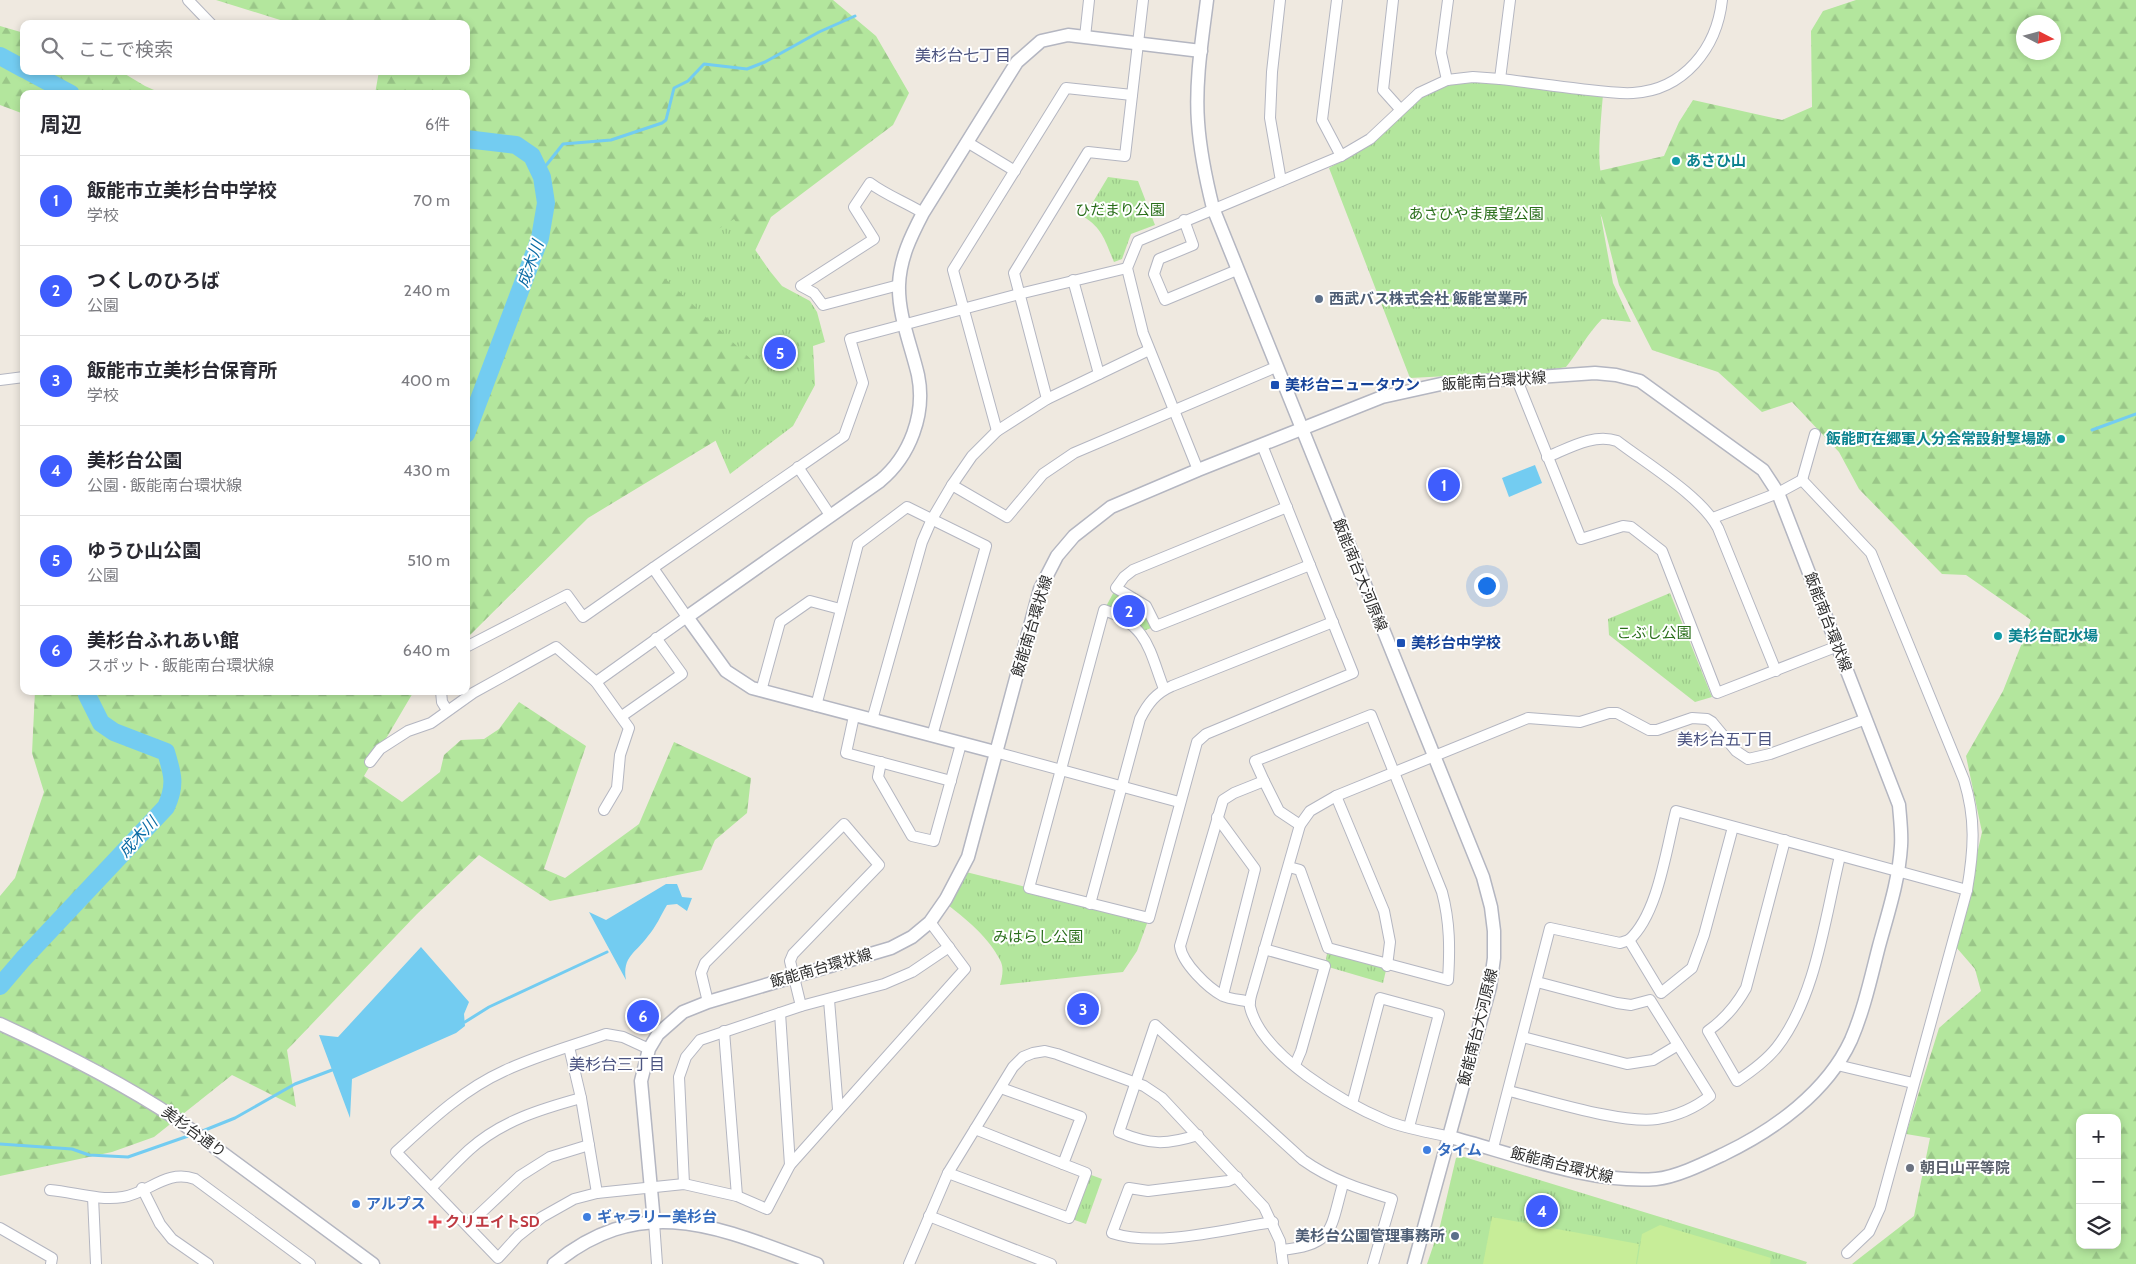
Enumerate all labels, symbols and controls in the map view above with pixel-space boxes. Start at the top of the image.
north arrow [2016,15,2061,60]
search box [20,20,470,75]
icon: search [38,34,66,62]
text: ここで検索 [78,38,173,61]
district label: 美杉台七丁目 [915,46,1011,65]
text: 周辺 [40,112,82,137]
text: 6件 [425,115,450,134]
place label: あさひ山 [1686,152,1746,170]
marker: あさひ山 [1670,155,1682,167]
text: 飯能市立美杉台中学校 [87,179,277,202]
text: 1 [53,191,59,210]
text: 70 m [413,191,450,210]
park label: ひだまり公園 [1075,201,1165,219]
park label: あさひやま展望公園 [1408,205,1544,223]
text: 学校 [87,206,119,225]
water label: 成木川 [513,236,548,290]
text: つくしのひろば [87,269,220,292]
text: 2 [52,281,60,300]
text: 240 m [404,281,450,300]
place label: 西武バス株式会社 飯能営業所 [1329,290,1527,308]
marker: 西武バス株式会社 飯能営業所 [1313,293,1325,305]
text: 公園 [87,296,119,315]
pin: 5 [764,334,796,372]
text: 飯能市立美杉台保育所 [87,359,277,382]
street label: 飯能南台環状線 [1441,368,1547,394]
text: 3 [52,371,60,390]
text: 400 m [401,371,450,390]
place label: 美杉台ニュータウン [1285,376,1420,394]
marker: 美杉台ニュータウン [1269,379,1281,391]
text: 学校 [87,386,119,405]
place label: 飯能町在郷軍人分会常設射撃場跡 [1826,430,2051,448]
marker: 飯能町在郷軍人分会常設射撃場跡 [2055,433,2067,445]
text: 美杉台公園 [87,449,182,472]
text: 4 [51,461,61,480]
text: 430 m [403,461,450,480]
pin: 1 [1428,466,1460,504]
text: 公園 · 飯能南台環状線 [87,476,242,495]
street label: 飯能南台大河原線 [1329,516,1391,634]
text: ゆうひ山公園 [87,539,201,562]
text: 5 [52,551,60,570]
text: 510 m [407,551,450,570]
text: 公園 [87,566,119,585]
street label: 飯能南台環状線 [1801,570,1855,674]
street label: 飯能南台環状線 [1008,573,1056,679]
your location [1474,573,1500,599]
pin: 2 [1113,592,1145,630]
park label: こぶし公園 [1616,624,1692,642]
place label: 美杉台配水場 [2008,627,2098,645]
text: 美杉台ふれあい館 [87,629,239,652]
marker: 美杉台配水場 [1992,630,2004,642]
place label: 美杉台中学校 [1411,634,1501,652]
marker: 美杉台中学校 [1395,637,1407,649]
text: 6 [52,641,61,660]
text: 640 m [403,641,450,660]
text: スポット · 飯能南台環状線 [87,656,274,675]
district label: 美杉台五丁目 [1677,730,1773,749]
water label: 成木川 [115,812,163,861]
park label: みはらし公園 [993,928,1083,946]
street label: 飯能南台環状線 [768,945,874,991]
street label: 飯能南台大河原線 [1455,967,1501,1087]
pin: 3 [1067,990,1099,1028]
pin: 6 [627,997,659,1035]
district label: 美杉台三丁目 [569,1055,665,1074]
street label: 美杉台通り [158,1103,230,1161]
map controls [2076,1114,2121,1249]
button: + [2076,1114,2121,1159]
place label: タイム [1437,1141,1482,1159]
marker: タイム [1421,1144,1433,1156]
street label: 飯能南台環状線 [1509,1144,1615,1186]
place label: 朝日山平等院 [1920,1159,2010,1177]
button: − [2076,1159,2121,1204]
marker: 朝日山平等院 [1904,1162,1916,1174]
pin: 4 [1526,1192,1558,1230]
place label: アルプス [366,1195,426,1213]
marker: アルプス [350,1198,362,1210]
button: layers [2076,1204,2121,1249]
place label: ギャラリー美杉台 [597,1208,717,1226]
marker: ギャラリー美杉台 [581,1211,593,1223]
place label: クリエイトSD [445,1213,540,1231]
marker: クリエイトSD [429,1216,441,1228]
place label: 美杉台公園管理事務所 [1295,1227,1445,1245]
marker: 美杉台公園管理事務所 [1449,1230,1461,1242]

